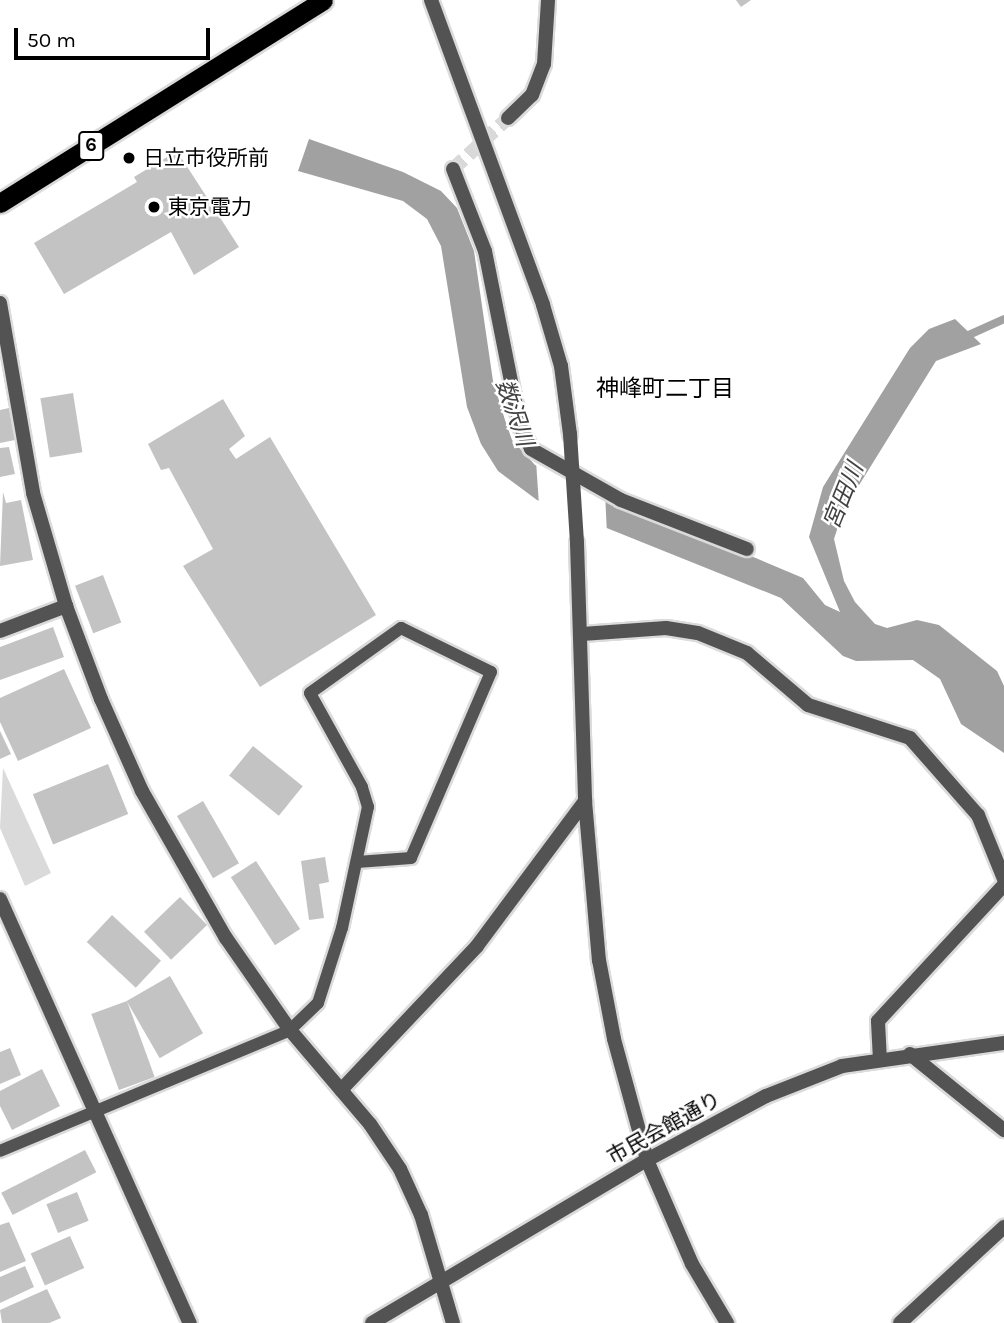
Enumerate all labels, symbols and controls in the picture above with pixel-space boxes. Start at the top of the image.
scale bar [18,14,214,58]
text: 50 m [27,28,76,52]
road number: 6 [77,130,105,162]
place label: 日立市役所前 [143,145,269,171]
marker: 日立市役所前 [121,150,137,166]
place label: 東京電力 [168,194,252,220]
marker: 東京電力 [146,199,162,215]
district label: 神峰町二丁目 [596,375,734,403]
water label: 数沢川 [490,376,538,450]
water label: 宮田川 [818,459,870,533]
street label: 市民会館通り [603,1086,725,1170]

